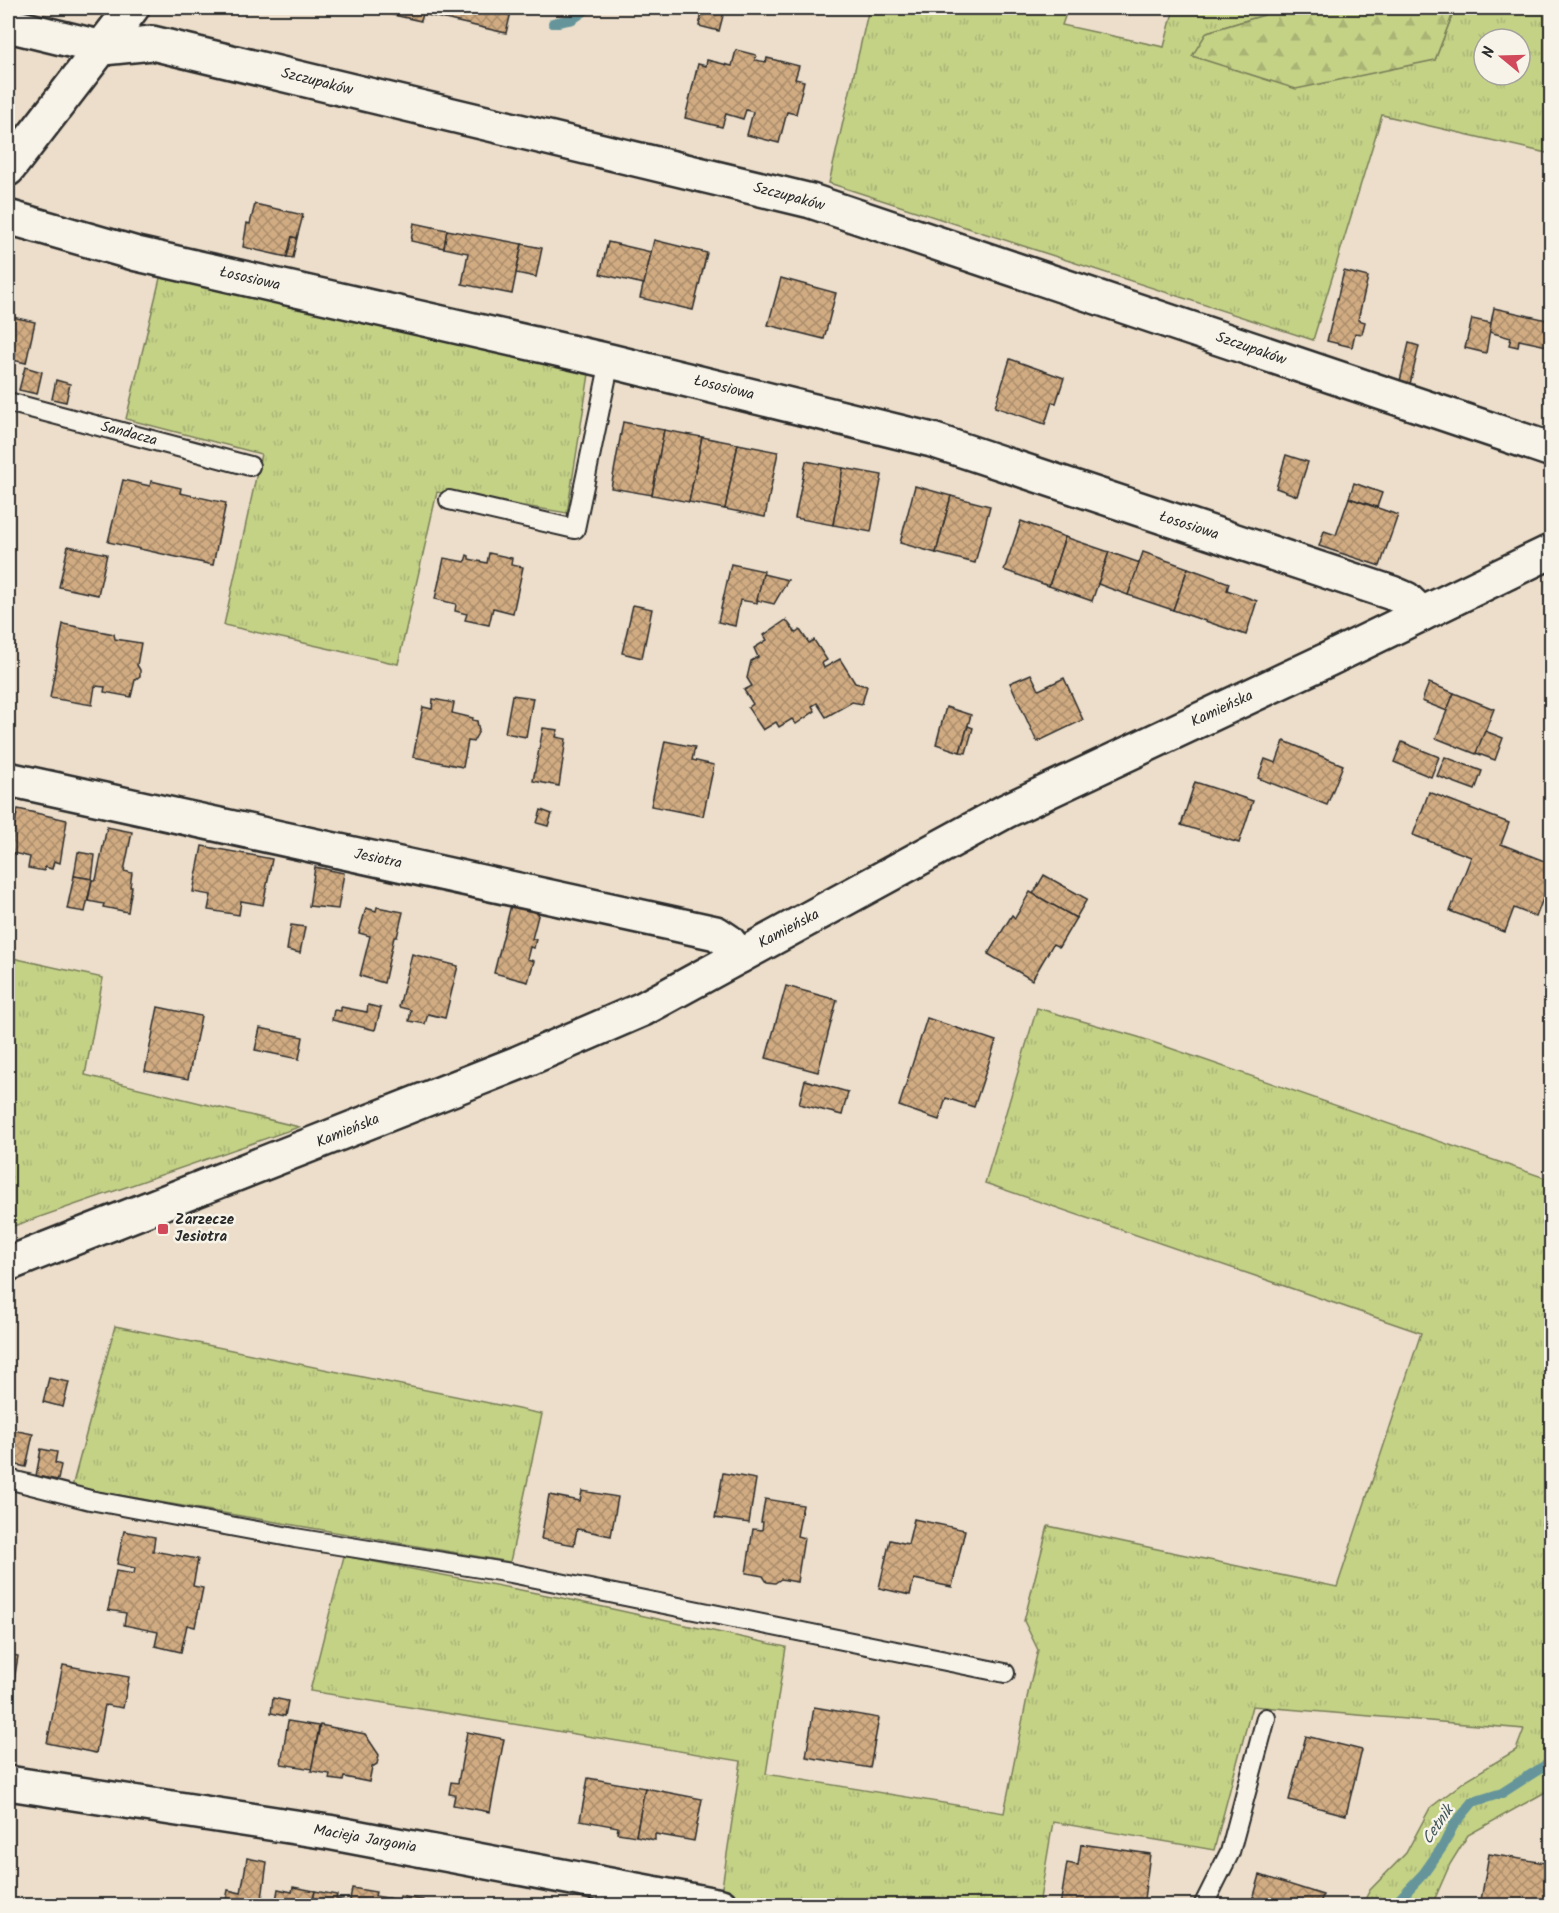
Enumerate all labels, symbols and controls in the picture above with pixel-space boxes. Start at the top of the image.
north arrow [1472,27,1532,87]
text: N [1476,44,1503,61]
street label: Szczupaków [279,62,356,103]
street label: Szczupaków [751,176,828,218]
street label: Łososiowa [217,260,283,298]
street label: Szczupaków [1213,326,1290,373]
street label: Łososiowa [691,369,757,407]
street label: Sandacza [98,415,160,453]
street label: Łososiowa [1156,505,1222,547]
street label: Kamieńska [1187,684,1257,734]
street label: Jesiotra [352,842,404,876]
street label: Kamieńska [754,903,824,955]
street label: Kamieńska [313,1107,383,1155]
place label: Zarzecze Jesiotra [175,1208,235,1249]
marker: Zarzecze Jesiotra [156,1222,170,1236]
water label: Cetnik [1416,1798,1462,1850]
street label: Macieja Jargonia [312,1818,418,1860]

